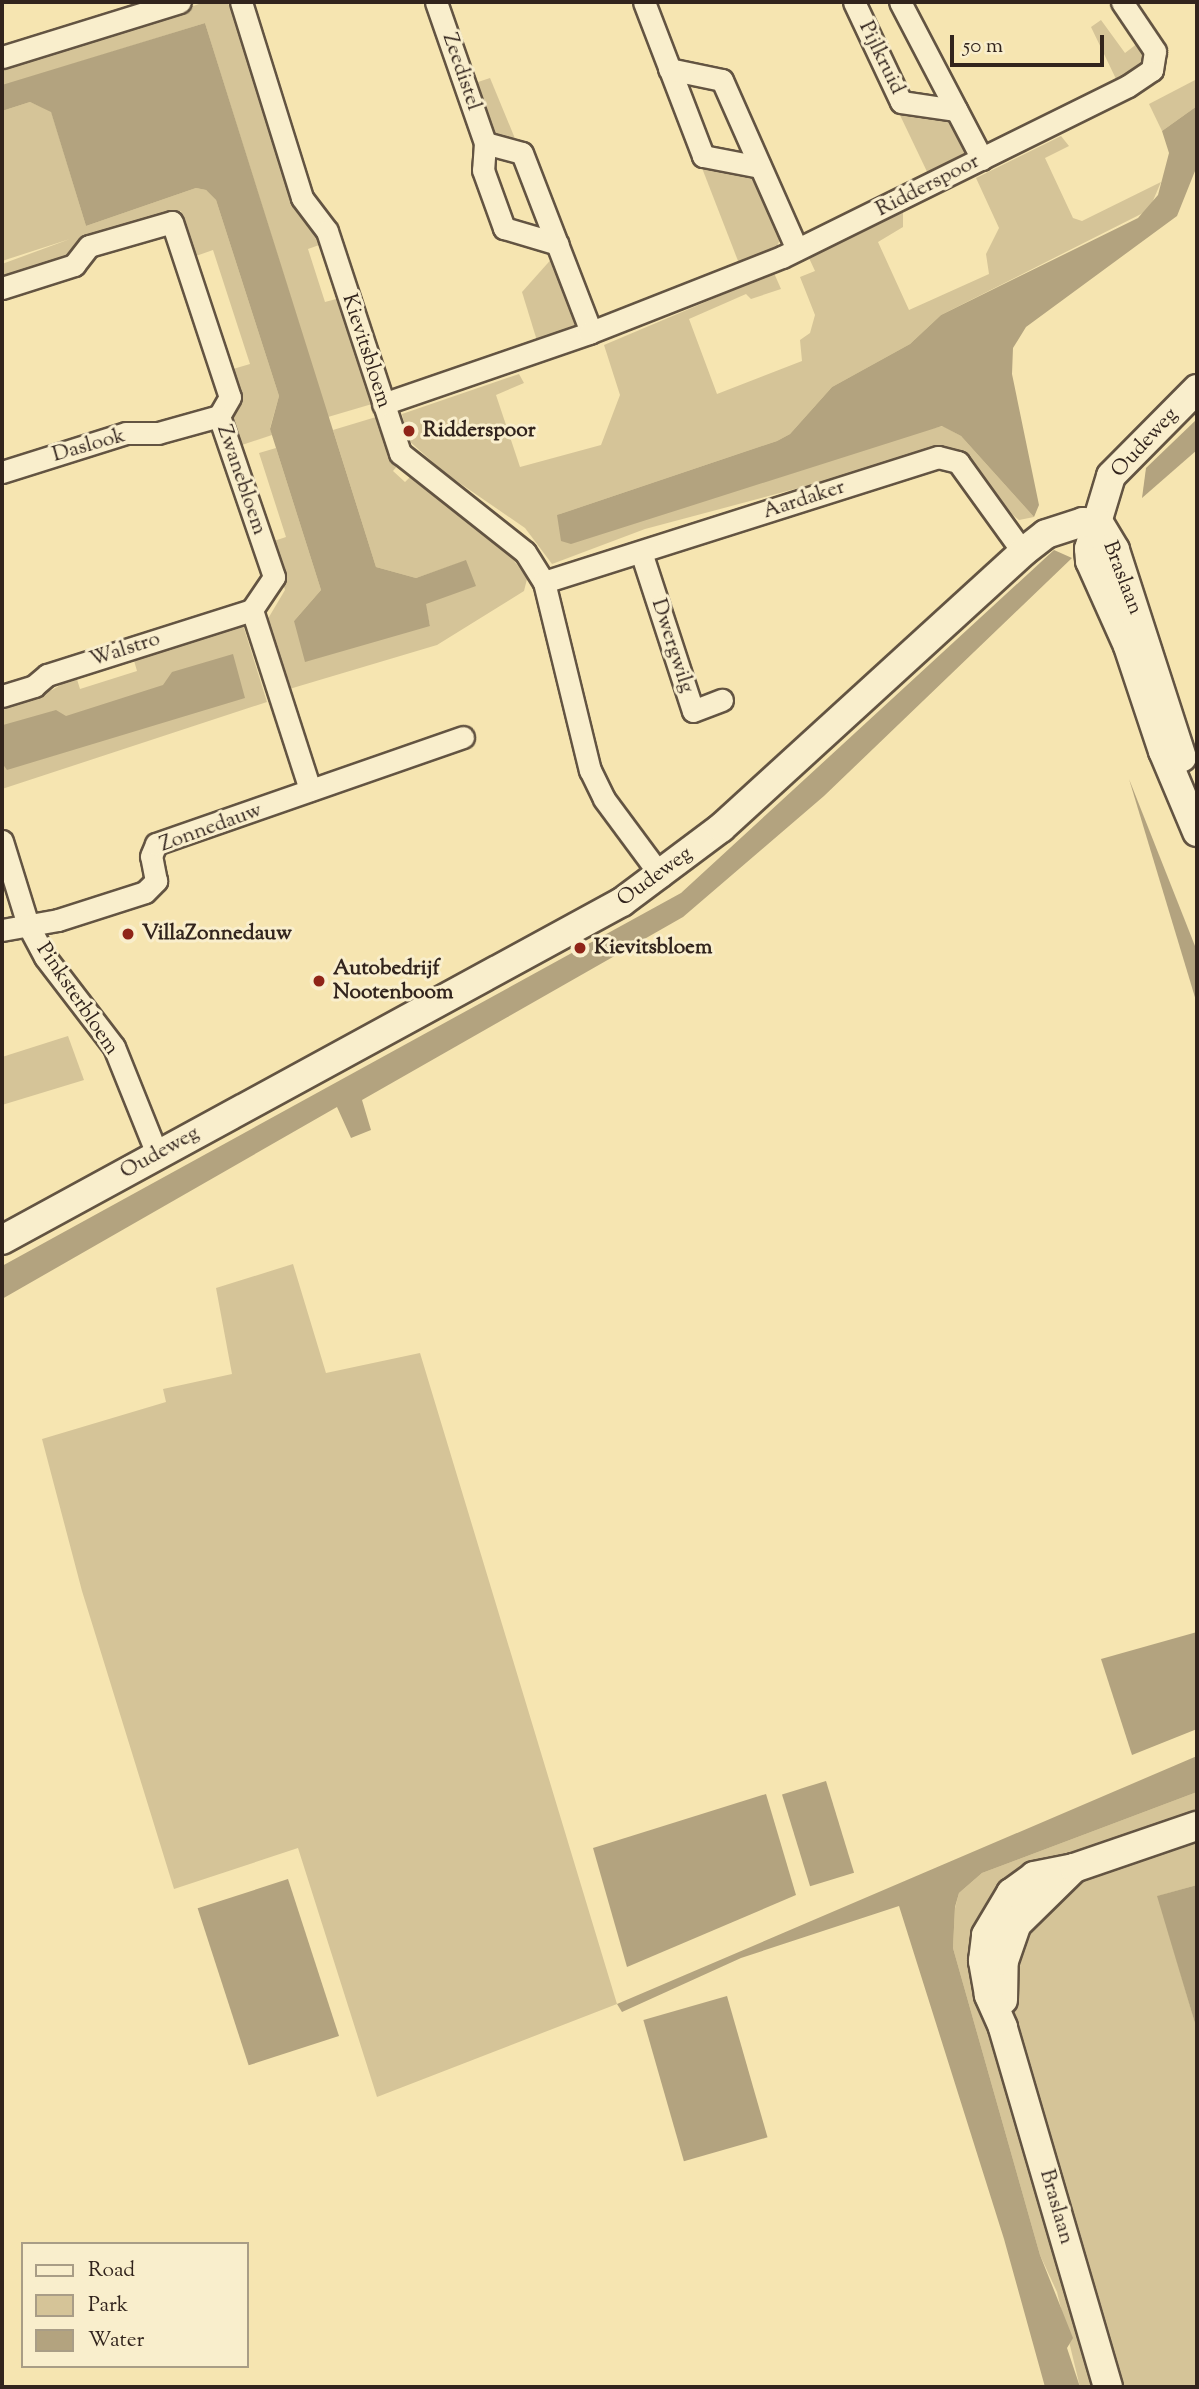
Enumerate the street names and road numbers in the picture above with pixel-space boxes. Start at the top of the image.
street label: Pijlkruid [853,17,909,99]
street label: Zeedistel [436,30,486,114]
street label: Ridderspoor [872,149,984,223]
street label: Kievitsbloem [336,291,396,411]
street label: Oudeweg [1106,403,1184,483]
street label: Zwanebloem [210,422,272,538]
street label: Daslook [50,424,128,468]
street label: Aardaker [760,475,848,525]
street label: Braslaan [1096,538,1148,618]
street label: Dwergwilg [645,596,699,696]
street label: Walstro [87,627,163,673]
street label: Zonnedauw [157,798,265,858]
street label: Oudeweg [613,841,697,913]
street label: Pinksterbloem [30,938,124,1060]
street label: Oudeweg [116,1121,204,1185]
street label: Braslaan [1033,2167,1079,2247]

